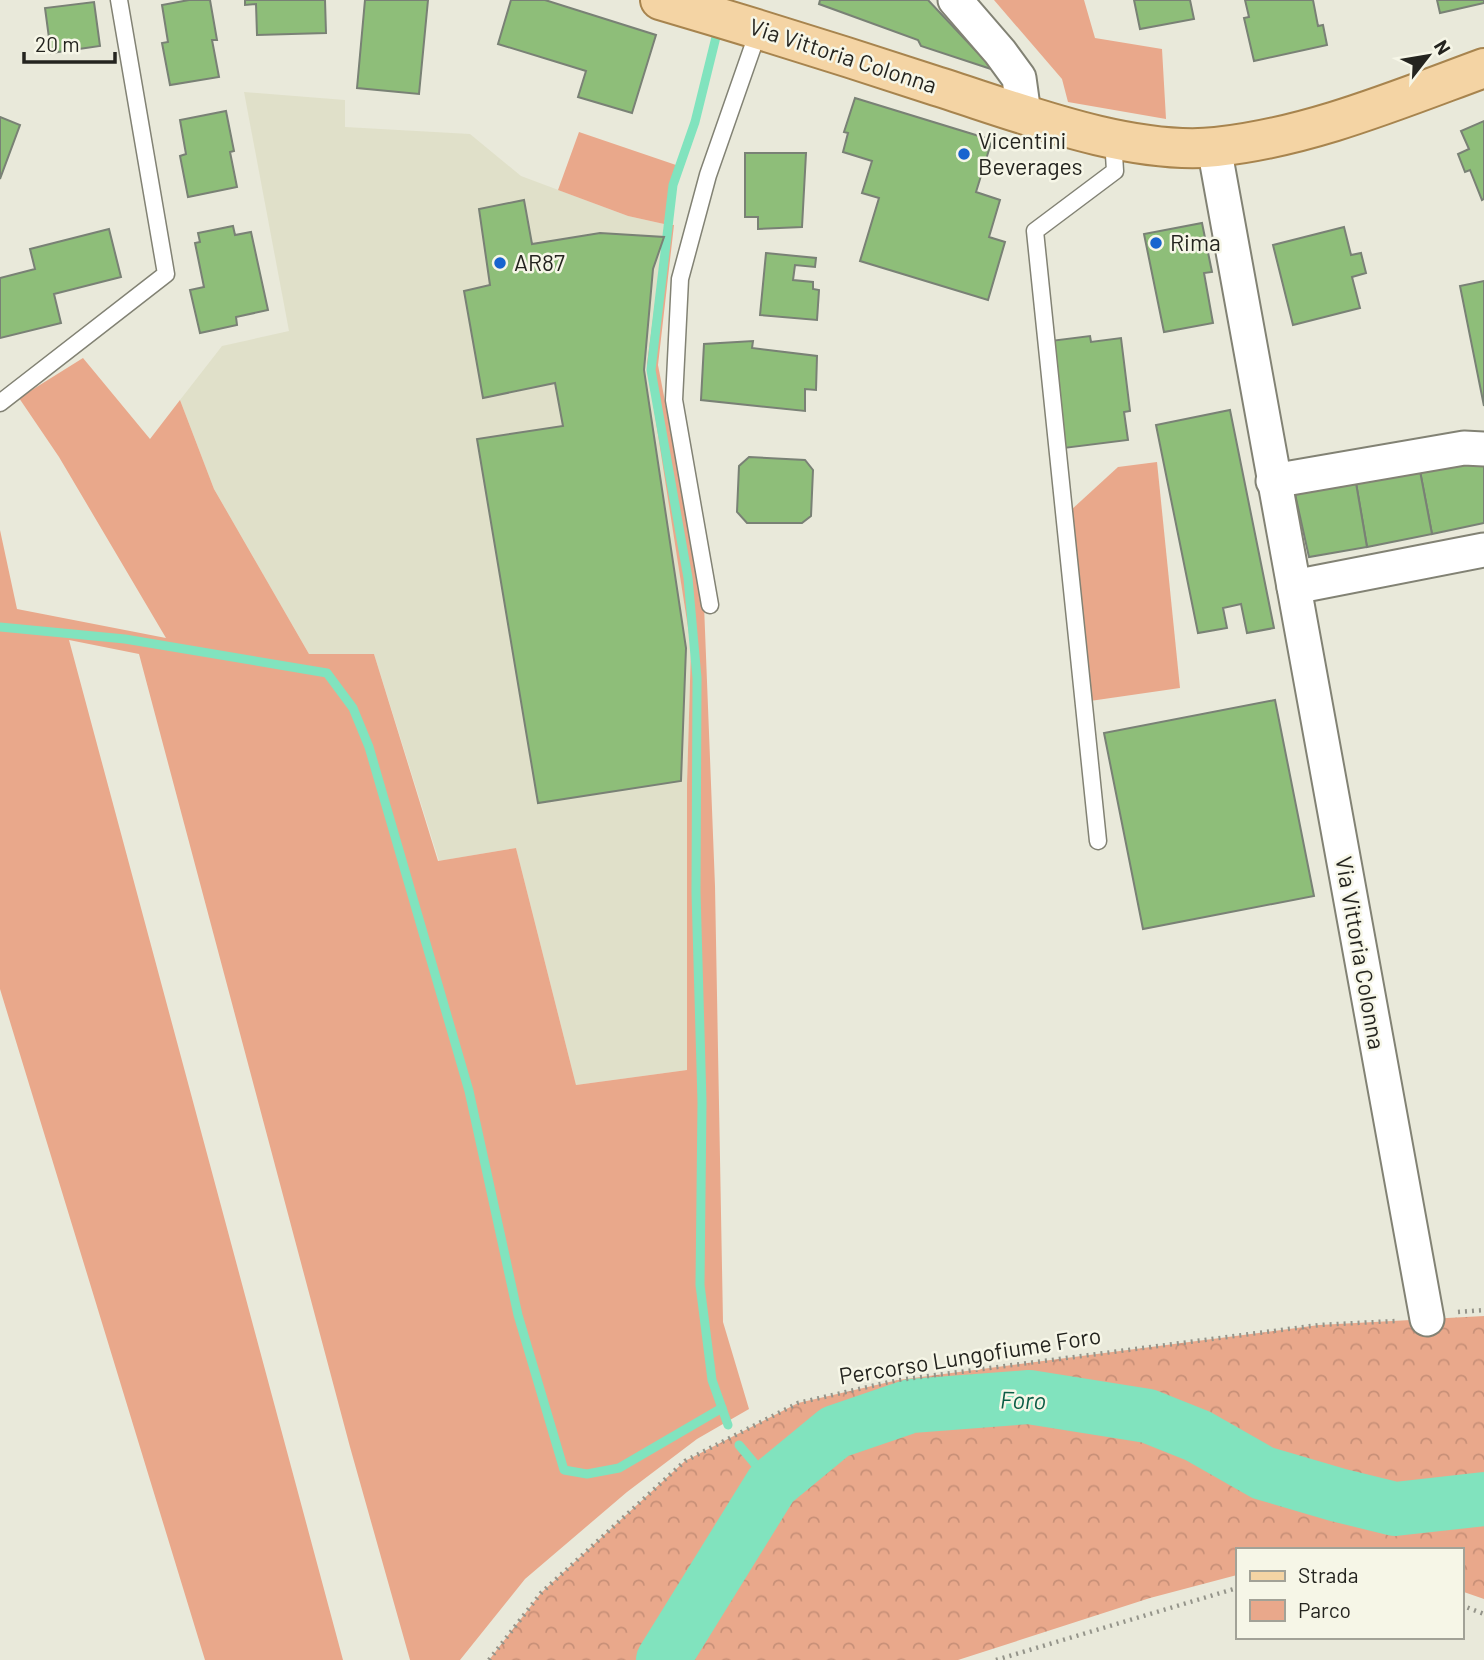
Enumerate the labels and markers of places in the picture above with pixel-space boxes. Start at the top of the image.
place label: Vicentini Beverages [978,126,1083,180]
marker: Vicentini Beverages [956,146,972,162]
place label: Rima [1170,228,1221,256]
marker: Rima [1148,235,1164,251]
place label: AR87 [514,248,565,276]
marker: AR87 [492,255,508,271]

